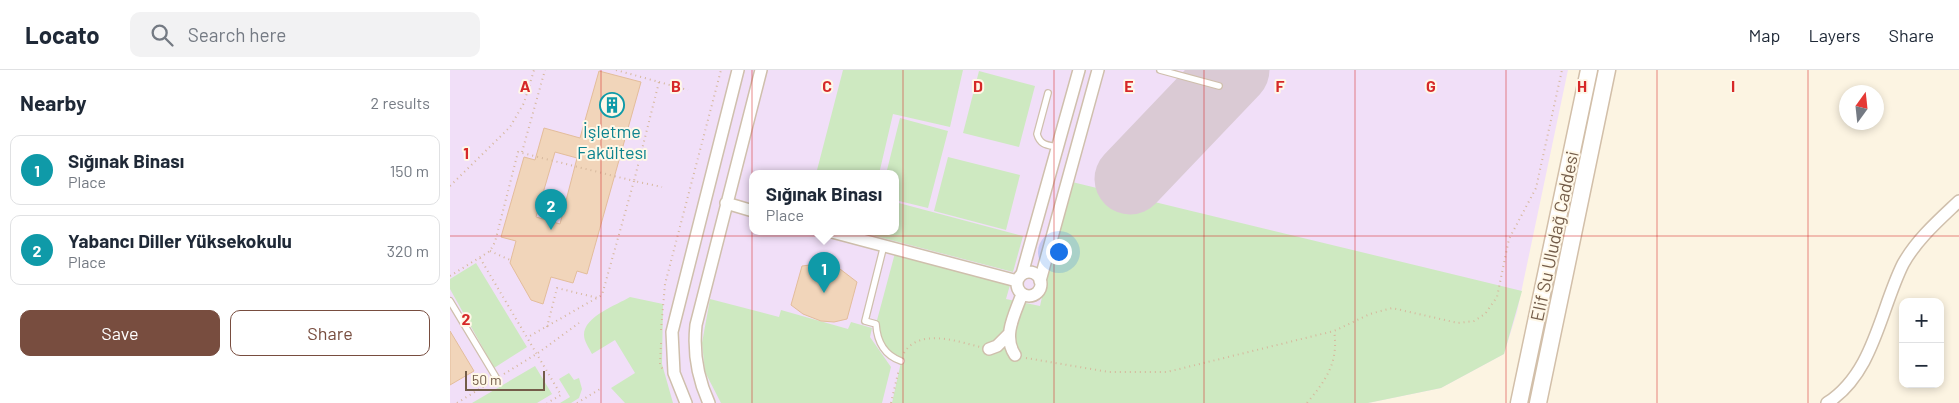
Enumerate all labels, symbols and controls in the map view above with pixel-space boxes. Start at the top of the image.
search box [130,12,480,57]
text: Locato [25,20,100,49]
icon: search [148,21,176,49]
text: Search here [188,23,286,46]
text: Map [1748,24,1780,46]
text: Layers [1808,24,1861,46]
text: Share [1889,24,1934,46]
text: A [520,76,531,95]
text: B [671,76,681,95]
text: C [822,76,832,95]
text: D [973,76,983,95]
text: E [1124,76,1134,95]
text: F [1276,76,1285,95]
text: G [1426,76,1436,95]
text: H [1577,76,1587,95]
text: I [1731,76,1735,95]
north arrow [1839,85,1884,130]
text: Nearby [20,90,86,115]
building icon: İşletme Fakültesı [599,92,625,118]
text: 2 results [371,93,430,112]
place label: İşletme Fakültesı [577,120,647,163]
text: 1 [463,143,469,162]
text: Sığınak Binası [68,149,184,172]
street label: Elif Su Uludağ Caddesi [1525,149,1583,323]
text: 1 [34,161,40,180]
text: 150 m [390,161,429,180]
popup [749,170,899,235]
text: Place [68,172,106,191]
text: Sığınak Binası [766,182,882,205]
pin: 2 [535,189,567,230]
text: Place [766,205,804,224]
text: Yabancı Diller Yüksekokulu [68,229,292,252]
your location [1046,239,1072,265]
text: 2 [33,241,41,260]
text: 320 m [387,241,429,260]
text: Place [68,252,106,271]
pin: 1 [808,252,840,293]
map controls [1899,298,1944,388]
button: + [1899,298,1944,343]
text: 2 [462,309,471,328]
button: Save [20,310,220,356]
button: Share [230,310,430,356]
button: − [1899,343,1944,388]
scale bar [465,368,545,391]
text: 50 m [472,371,501,388]

